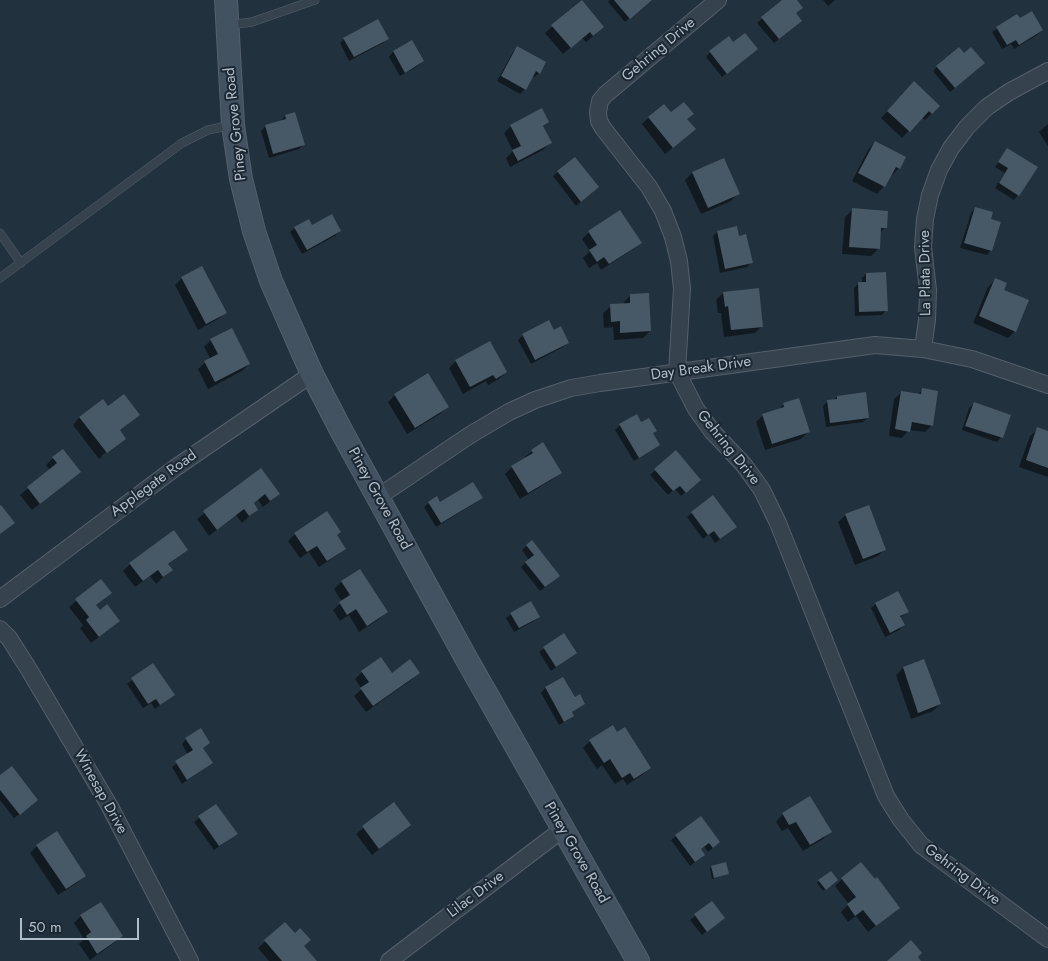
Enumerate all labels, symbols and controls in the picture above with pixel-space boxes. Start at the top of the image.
street label: Gehring Drive [619,14,699,86]
street label: Piney Grove Road [221,66,251,182]
street label: La Plata Drive [916,230,936,316]
street label: Day Break Drive [650,353,752,385]
street label: Gehring Drive [693,407,763,489]
street label: Piney Grove Road [343,445,415,553]
street label: Applegate Road [107,447,201,521]
street label: Winesap Drive [69,747,131,837]
street label: Piney Grove Road [540,799,612,907]
street label: Gehring Drive [920,841,1004,909]
street label: Lilac Drive [444,868,508,922]
scale bar [22,908,141,940]
text: 50 m [28,916,62,938]

